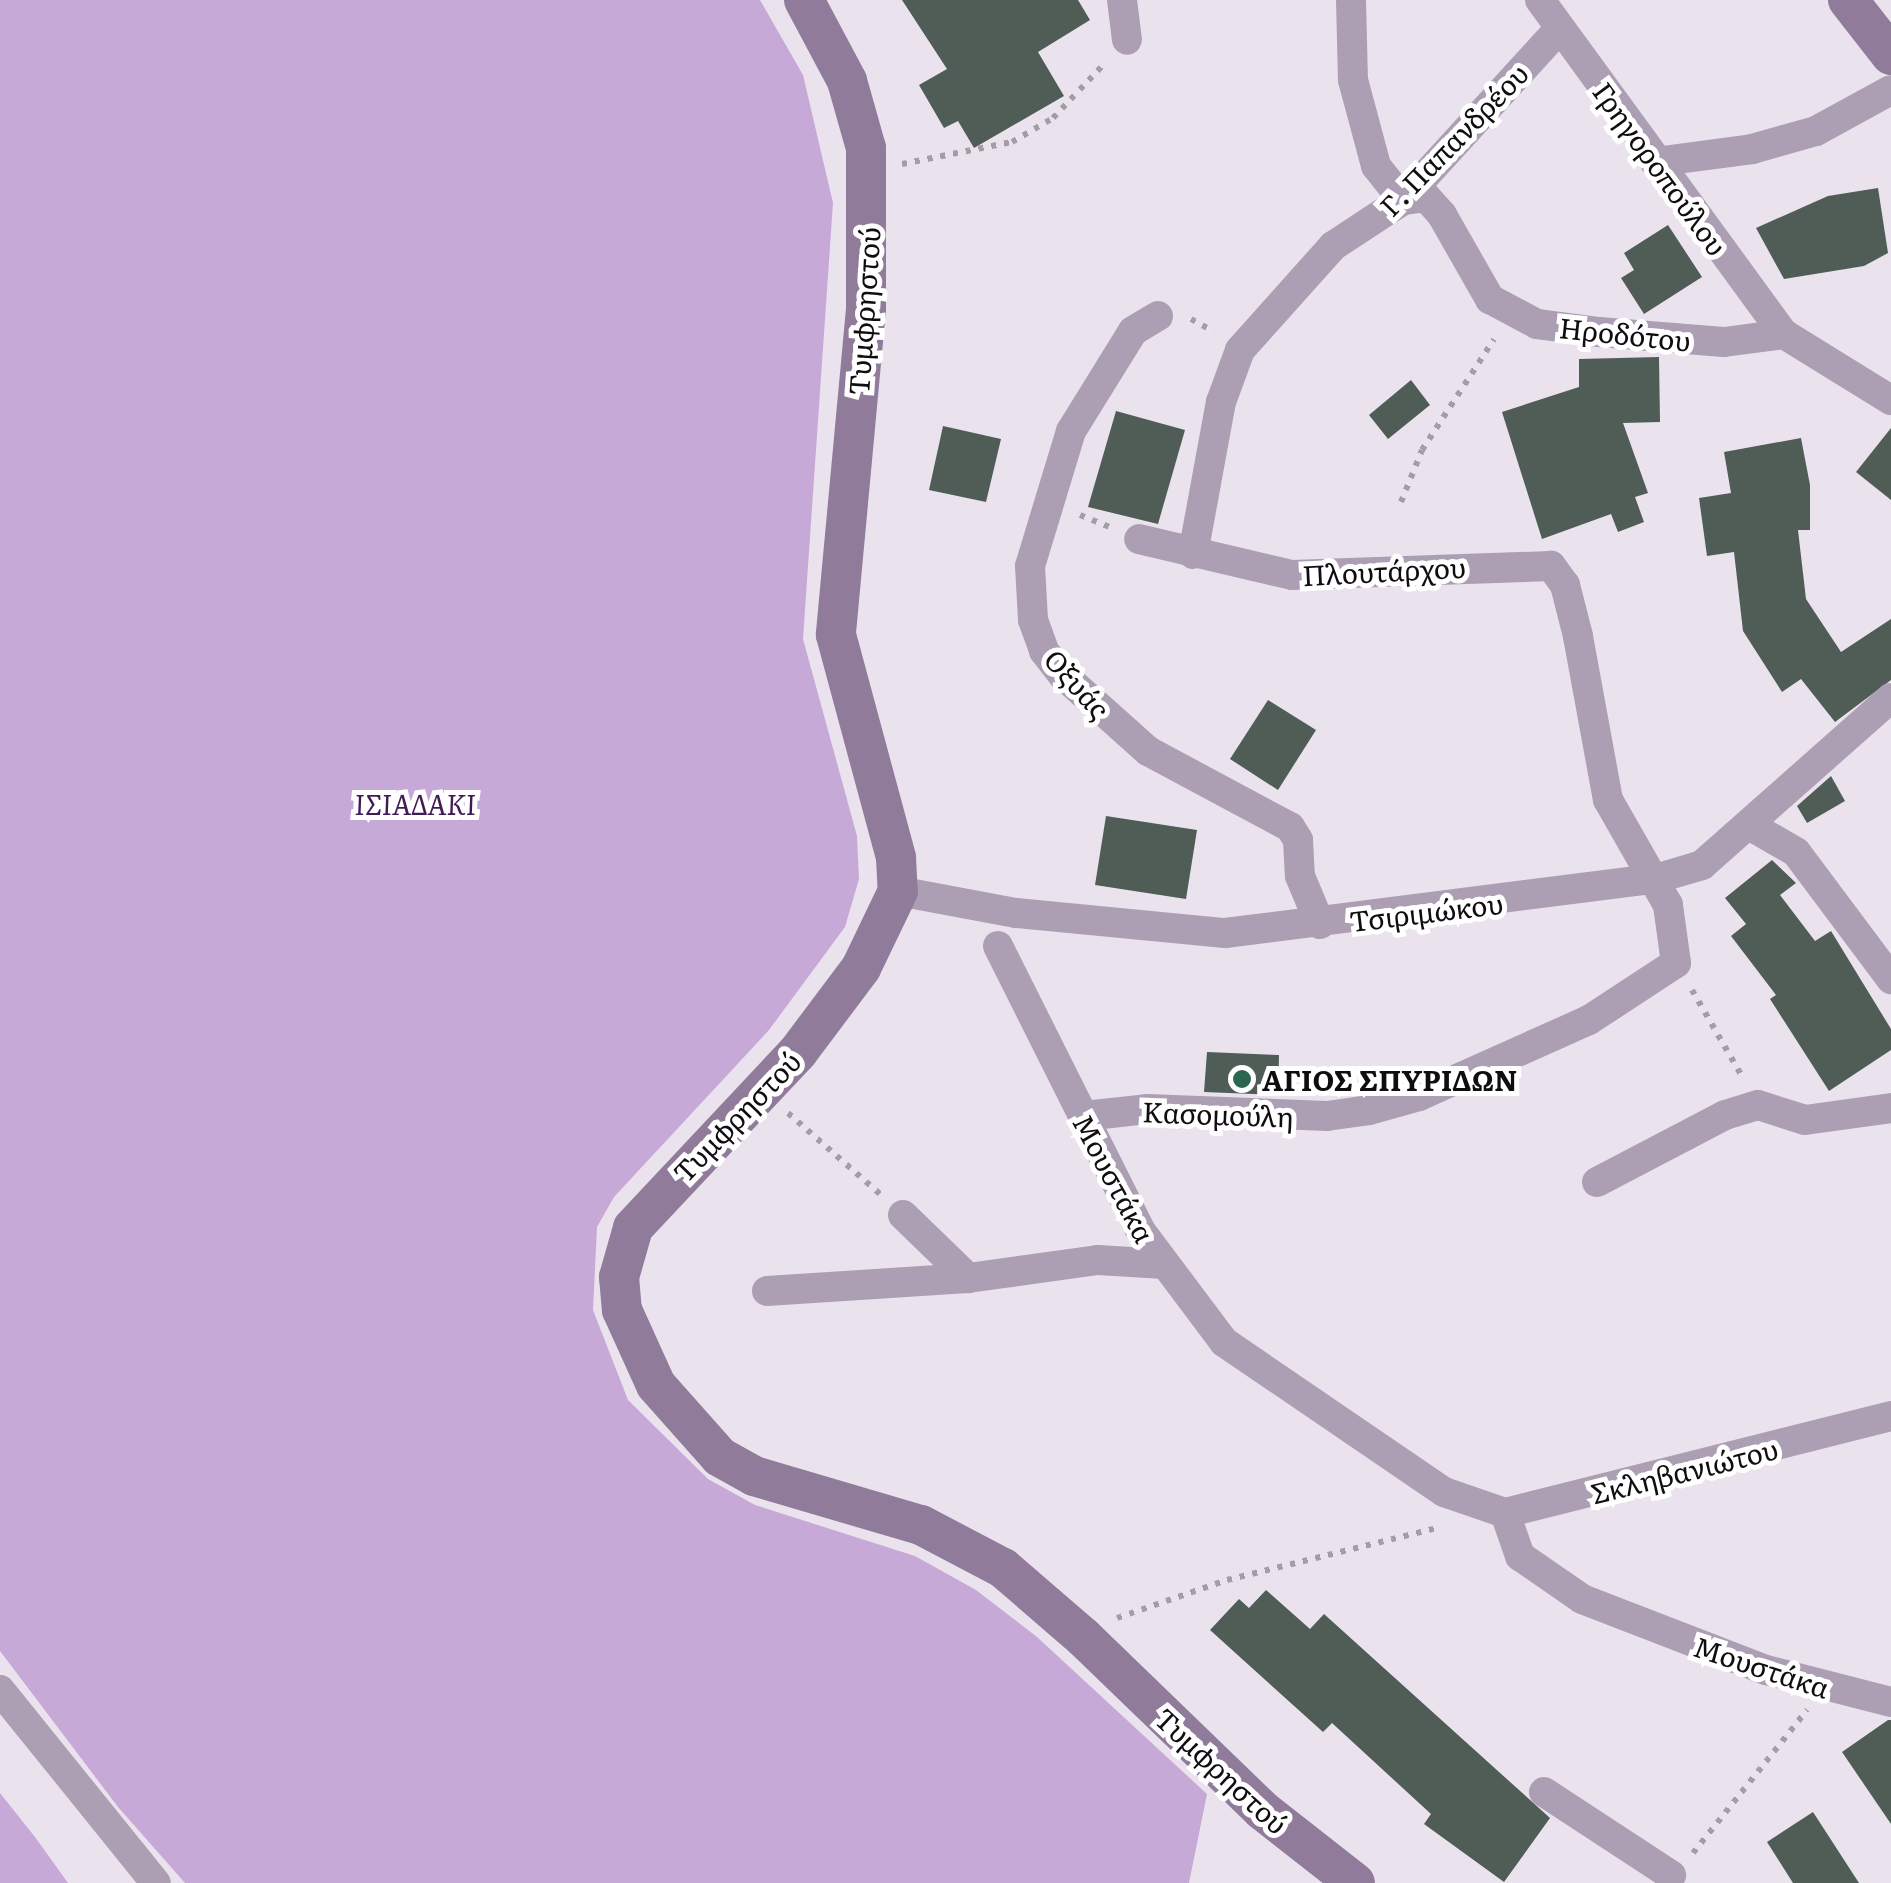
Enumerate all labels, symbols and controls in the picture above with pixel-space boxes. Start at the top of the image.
street label: Γ. Παπανδρέου [1372,56,1534,222]
street label: Γρηγοροπούλου [1587,75,1735,261]
street label: Τυμφρηστού [840,226,886,396]
street label: Ηροδότου [1558,309,1692,357]
street label: Πλουτάρχου [1302,549,1466,591]
street label: Οξυάς [1038,642,1118,724]
park label: ΙΣΙΑΔΑΚΙ [354,786,476,820]
street label: Τσιριμώκου [1347,885,1505,937]
street label: Τυμφρηστού [665,1044,807,1188]
place label: ΑΓΙΟΣ ΣΠΥΡΙΔΩΝ [1262,1062,1518,1096]
marker: ΑΓΙΟΣ ΣΠΥΡΙΔΩΝ [1231,1068,1253,1090]
street label: Κασομούλη [1142,1094,1294,1132]
street label: Μουστάκα [1067,1108,1163,1248]
street label: Σκληβανιώτου [1587,1431,1781,1509]
street label: Μουστάκα [1690,1628,1834,1704]
street label: Τυμφρηστού [1149,1700,1295,1840]

